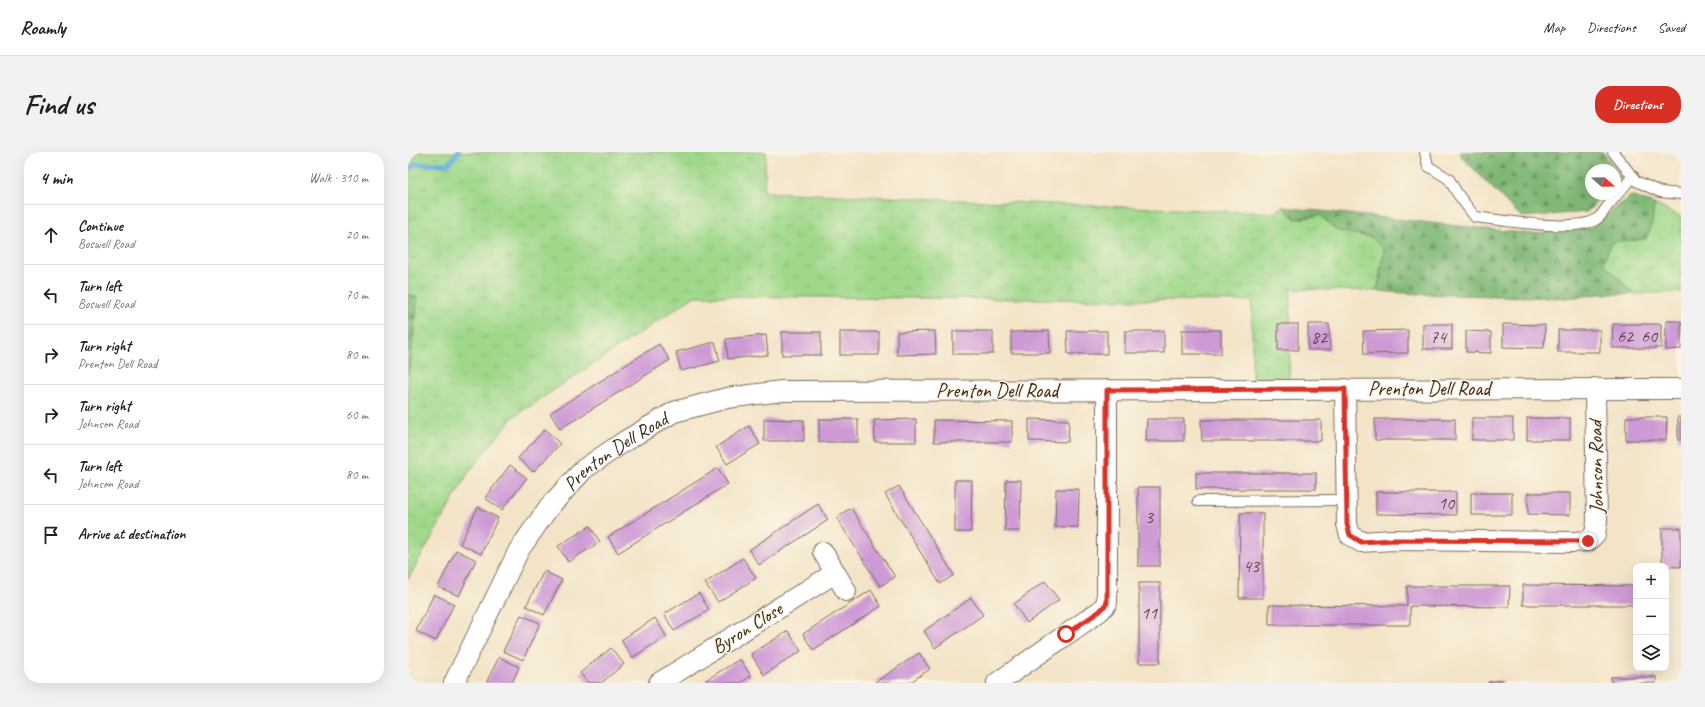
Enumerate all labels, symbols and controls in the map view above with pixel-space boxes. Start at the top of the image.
text: Roamly [20,16,66,40]
text: Map [1544,19,1565,36]
text: Directions [1587,19,1636,36]
text: Saved [1658,19,1685,36]
button: Directions [1595,86,1681,123]
text: Find us [24,87,94,122]
north arrow [1585,164,1621,200]
text: 4 min [40,168,73,189]
text: Walk · 310 m [309,170,368,186]
text: Continue [78,217,123,236]
icon: ahead [40,224,62,246]
text: 20 m [346,227,368,243]
text: Boswell Road [78,236,135,252]
text: Turn left [78,277,121,296]
icon: left [40,284,62,306]
text: 70 m [346,287,368,303]
text: Boswell Road [78,296,135,312]
house number: 62 [1617,325,1635,347]
house number: 60 [1641,325,1659,347]
house number: 82 [1311,326,1329,348]
house number: 74 [1430,326,1448,348]
text: Turn right [78,337,131,356]
icon: right [40,344,62,366]
text: 80 m [346,347,368,363]
text: Prenton Dell Road [78,356,157,372]
street label: Prenton Dell Road [1368,376,1493,401]
street label: Prenton Dell Road [936,378,1061,403]
text: Turn right [78,397,131,416]
icon: right [40,404,62,426]
street label: Prenton Dell Road [558,405,675,496]
text: 60 m [346,407,368,423]
text: Johnson Road [78,416,139,432]
street label: Johnson Road [1583,417,1609,515]
text: Turn left [78,457,121,476]
icon: left [40,464,62,486]
text: 80 m [346,467,368,483]
text: Johnson Road [78,476,139,492]
house number: 10 [1438,492,1456,514]
house number: 3 [1145,506,1155,528]
icon: arrive [40,524,62,546]
text: Arrive at destination [78,525,185,544]
route end [1579,532,1597,550]
house number: 43 [1243,555,1261,577]
map controls [1633,563,1669,671]
button: + [1633,563,1669,599]
street label: Byron Close [707,596,788,659]
button: − [1633,599,1669,635]
house number: 11 [1141,602,1158,624]
route start [1057,625,1075,643]
button: layers [1633,635,1669,671]

